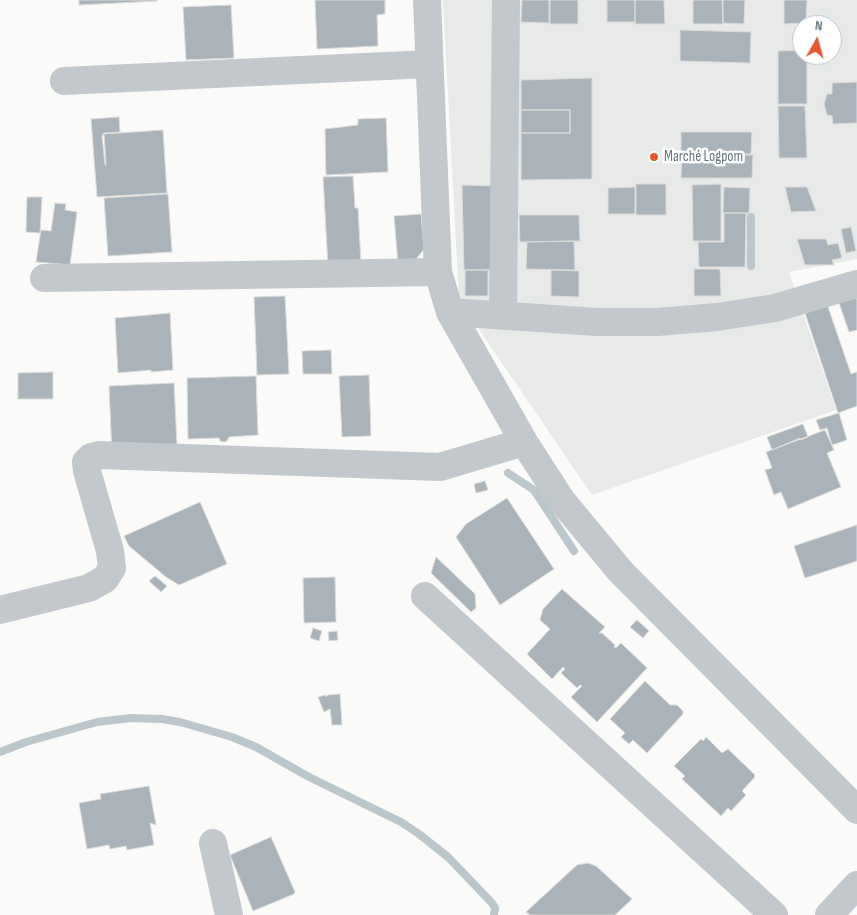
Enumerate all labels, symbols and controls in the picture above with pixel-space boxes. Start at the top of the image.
north arrow [792,15,842,65]
text: N [814,17,824,34]
place label: Marché Logpom [664,148,743,166]
marker: Marché Logpom [648,151,660,163]

